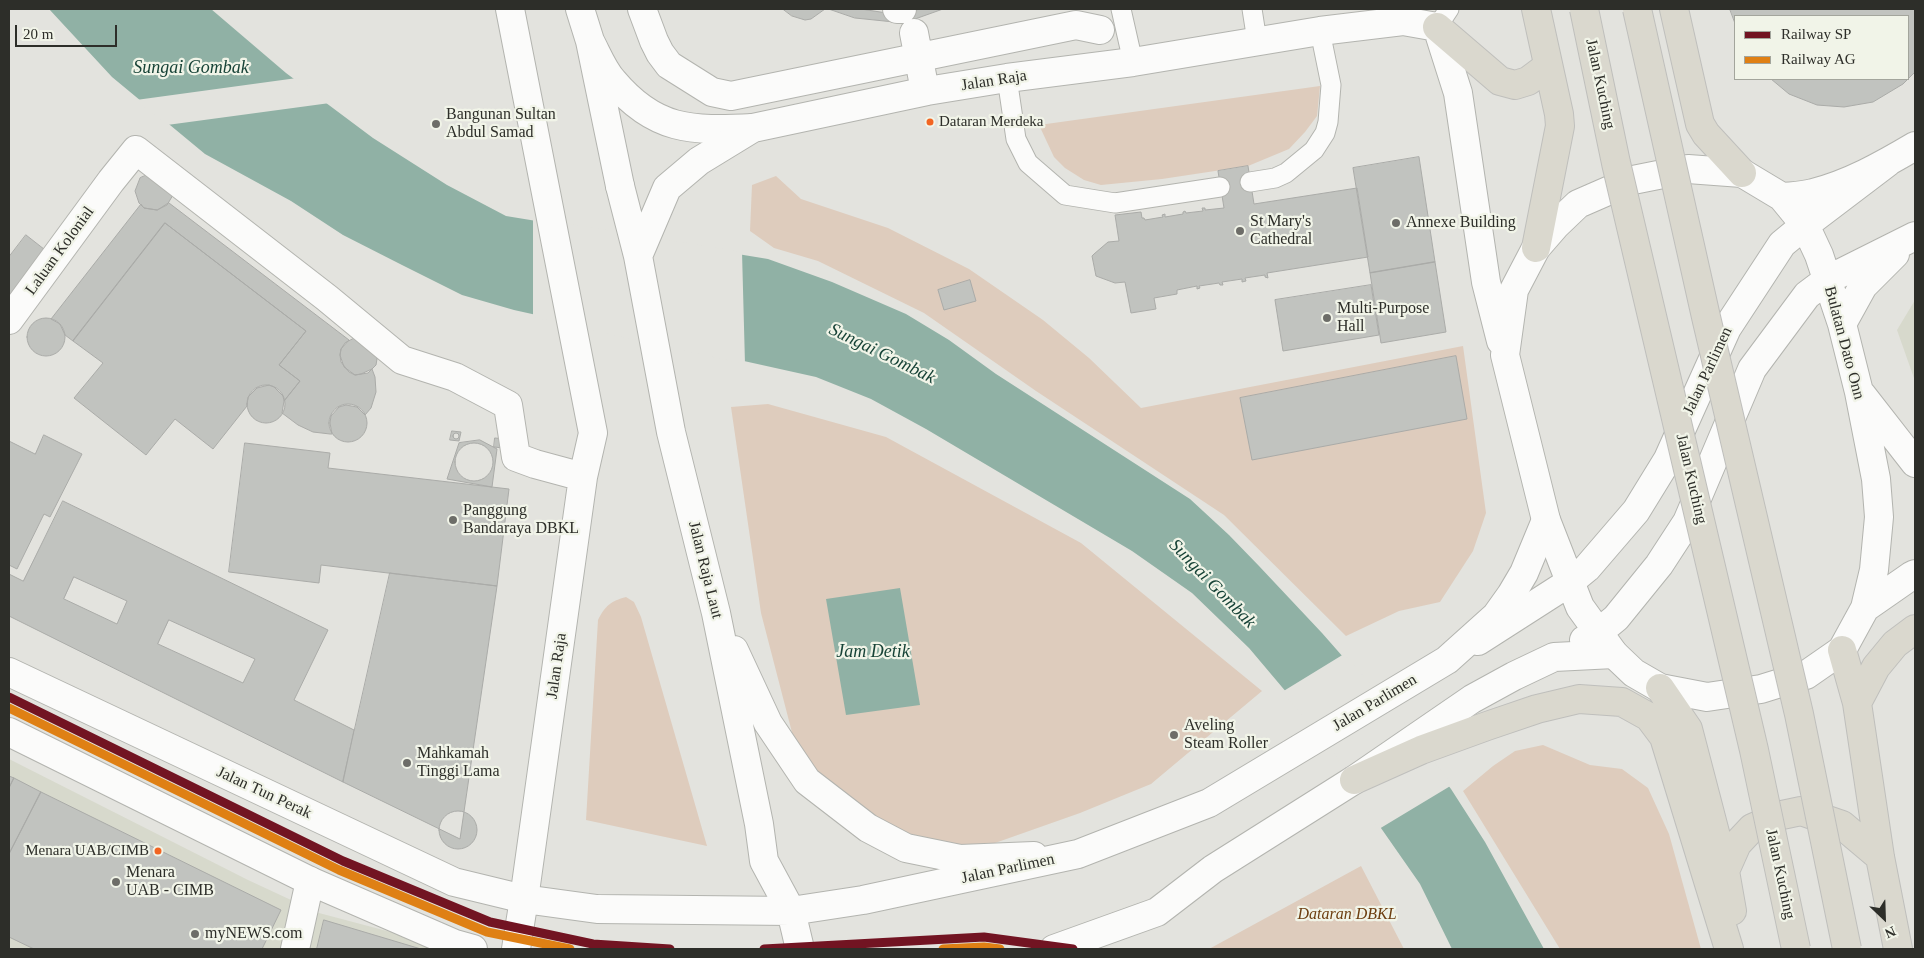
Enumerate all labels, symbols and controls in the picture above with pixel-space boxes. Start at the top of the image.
scale bar [18,15,120,47]
legend [1734,15,1909,80]
text: 20 m [23,26,53,42]
text: Railway SP [1781,26,1851,42]
street label: Jalan Kuching [1581,37,1619,131]
text: Railway AG [1781,51,1856,67]
water label: Sungai Gombak [133,57,249,79]
street label: Jalan Raja [960,66,1028,96]
place label: Bangunan Sultan Abdul Samad [446,105,556,143]
place label: Dataran Merdeka [939,113,1044,131]
marker: Dataran Merdeka [925,117,935,127]
marker: Bangunan Sultan Abdul Samad [430,118,442,130]
street label: Laluan Kolonial [22,203,98,299]
place label: St Mary's Cathedral [1250,212,1312,250]
place label: Annexe Building [1406,213,1516,233]
marker: Annexe Building [1390,217,1402,229]
marker: St Mary's Cathedral [1234,225,1246,237]
street label: Bulatan Dato Onn [1820,284,1868,402]
place label: Multi-Purpose Hall [1337,299,1429,337]
marker: Multi-Purpose Hall [1321,312,1333,324]
water label: Sungai Gombak [825,319,939,389]
street label: Jalan Parlimen [1679,324,1737,418]
street label: Jalan Kuching [1671,432,1711,526]
place label: Panggung Bandaraya DBKL [463,501,579,539]
marker: Panggung Bandaraya DBKL [447,514,459,526]
street label: Jalan Raja Laut [684,519,726,621]
water label: Sungai Gombak [1164,535,1260,633]
street label: Jalan Raja [543,632,571,700]
water label: Jam Detik [836,641,910,663]
street label: Jalan Parlimen [1329,670,1421,736]
place label: Aveling Steam Roller [1184,716,1268,754]
marker: Aveling Steam Roller [1168,729,1180,741]
place label: Mahkamah Tinggi Lama [417,744,500,782]
marker: Mahkamah Tinggi Lama [401,757,413,769]
street label: Jalan Tun Perak [213,763,315,823]
street label: Jalan Kuching [1761,827,1799,921]
place label: Menara UAB/CIMB [25,842,149,860]
marker: Menara UAB/CIMB [153,846,163,856]
street label: Jalan Parlimen [960,850,1056,888]
place label: Menara UAB - CIMB [126,863,214,901]
marker: Menara UAB - CIMB [110,876,122,888]
north arrow [1859,893,1909,943]
park label: Dataran DBKL [1297,905,1397,925]
text: N [1883,923,1898,941]
place label: myNEWS.com [205,924,302,944]
marker: myNEWS.com [189,928,201,940]

